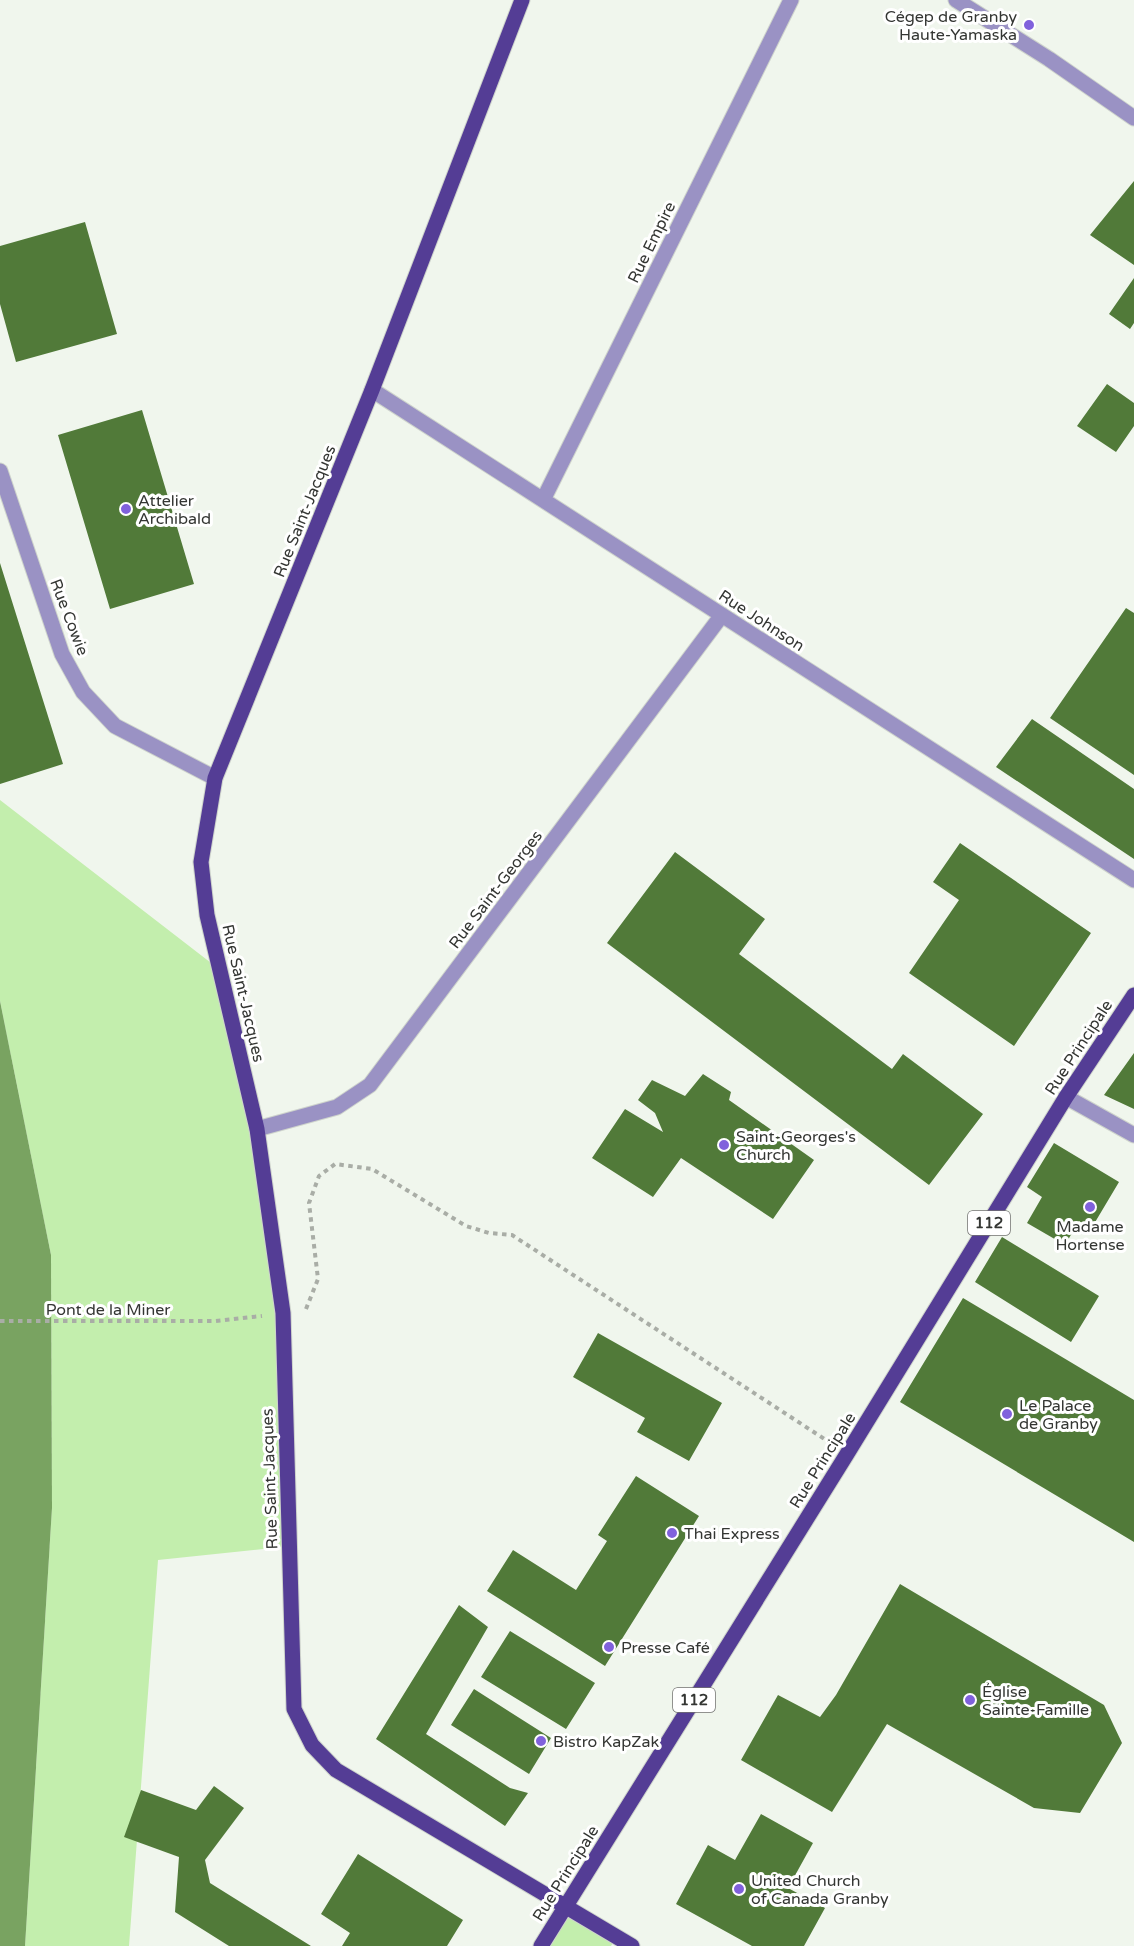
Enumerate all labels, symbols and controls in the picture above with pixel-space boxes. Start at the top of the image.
place label: Cégep de Granby Haute-Yamaska [885,7,1017,45]
marker: Cégep de Granby Haute-Yamaska [1022,18,1036,32]
street label: Rue Empire [624,198,680,286]
street label: Rue Saint-Jacques [269,442,341,580]
place label: Attelier Archibald [138,491,211,529]
marker: Attelier Archibald [119,502,133,516]
street label: Rue Cowie [45,576,93,659]
street label: Rue Johnson [715,586,808,656]
street label: Rue Saint-Georges [445,826,547,953]
street label: Rue Saint-Jacques [217,922,269,1064]
street label: Rue Principale [1041,996,1117,1099]
place label: Saint-Georges's Church [736,1127,856,1165]
marker: Saint-Georges's Church [717,1138,731,1152]
marker: Madame Hortense [1083,1200,1097,1214]
road number: 112 [968,1211,1010,1235]
place label: Madame Hortense [1055,1217,1125,1255]
street label: Pont de la Miner [46,1300,171,1320]
place label: Le Palace de Granby [1019,1396,1098,1434]
marker: Le Palace de Granby [1000,1407,1014,1421]
street label: Rue Saint-Jacques [258,1408,282,1550]
street label: Rue Principale [785,1409,860,1512]
place label: Thai Express [684,1524,780,1544]
marker: Thai Express [665,1526,679,1540]
place label: Presse Café [621,1638,710,1658]
marker: Presse Café [602,1640,616,1654]
place label: Église Sainte-Famille [982,1682,1089,1720]
road number: 112 [673,1688,715,1712]
marker: Église Sainte-Famille [963,1693,977,1707]
place label: Bistro KapZak [553,1732,659,1752]
marker: Bistro KapZak [534,1734,548,1748]
street label: Rue Principale [528,1822,603,1925]
place label: United Church of Canada Granby [751,1871,889,1909]
marker: United Church of Canada Granby [732,1882,746,1896]

